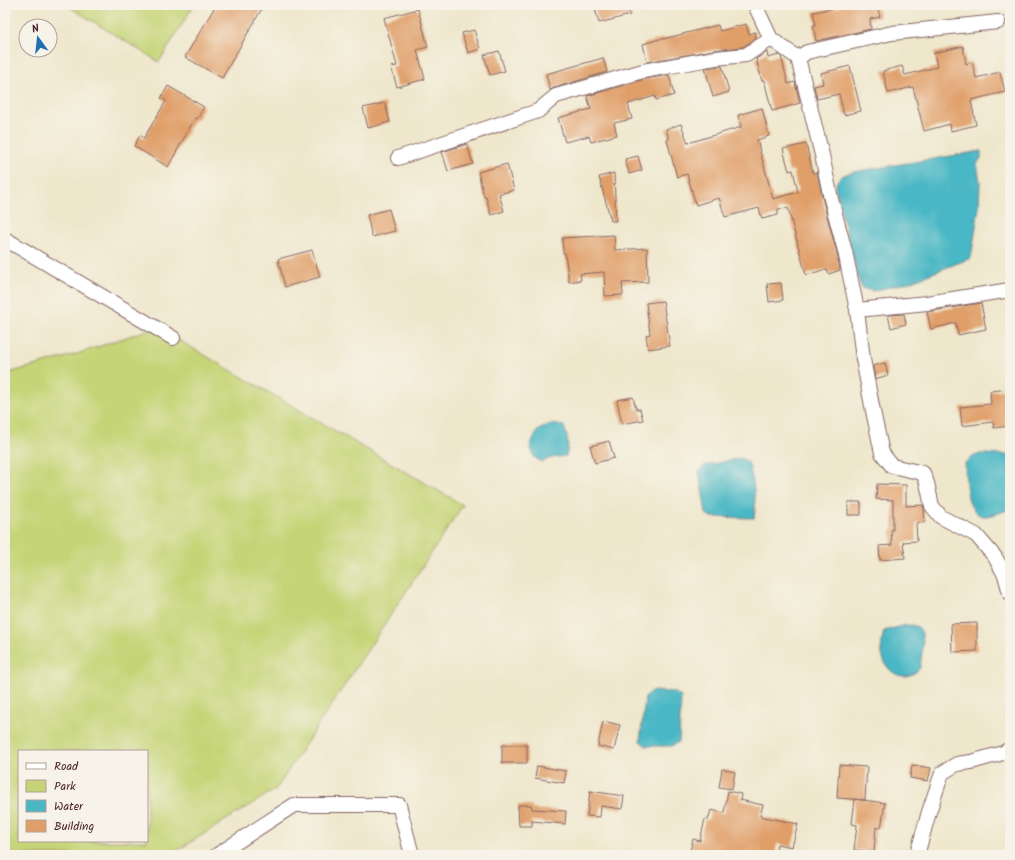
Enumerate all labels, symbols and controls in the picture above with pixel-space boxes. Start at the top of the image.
north arrow [18,18,58,58]
text: N [30,20,41,39]
legend [18,750,148,842]
text: Road [54,757,79,776]
text: Park [54,777,76,796]
text: Water [54,797,84,816]
text: Building [54,817,94,836]

